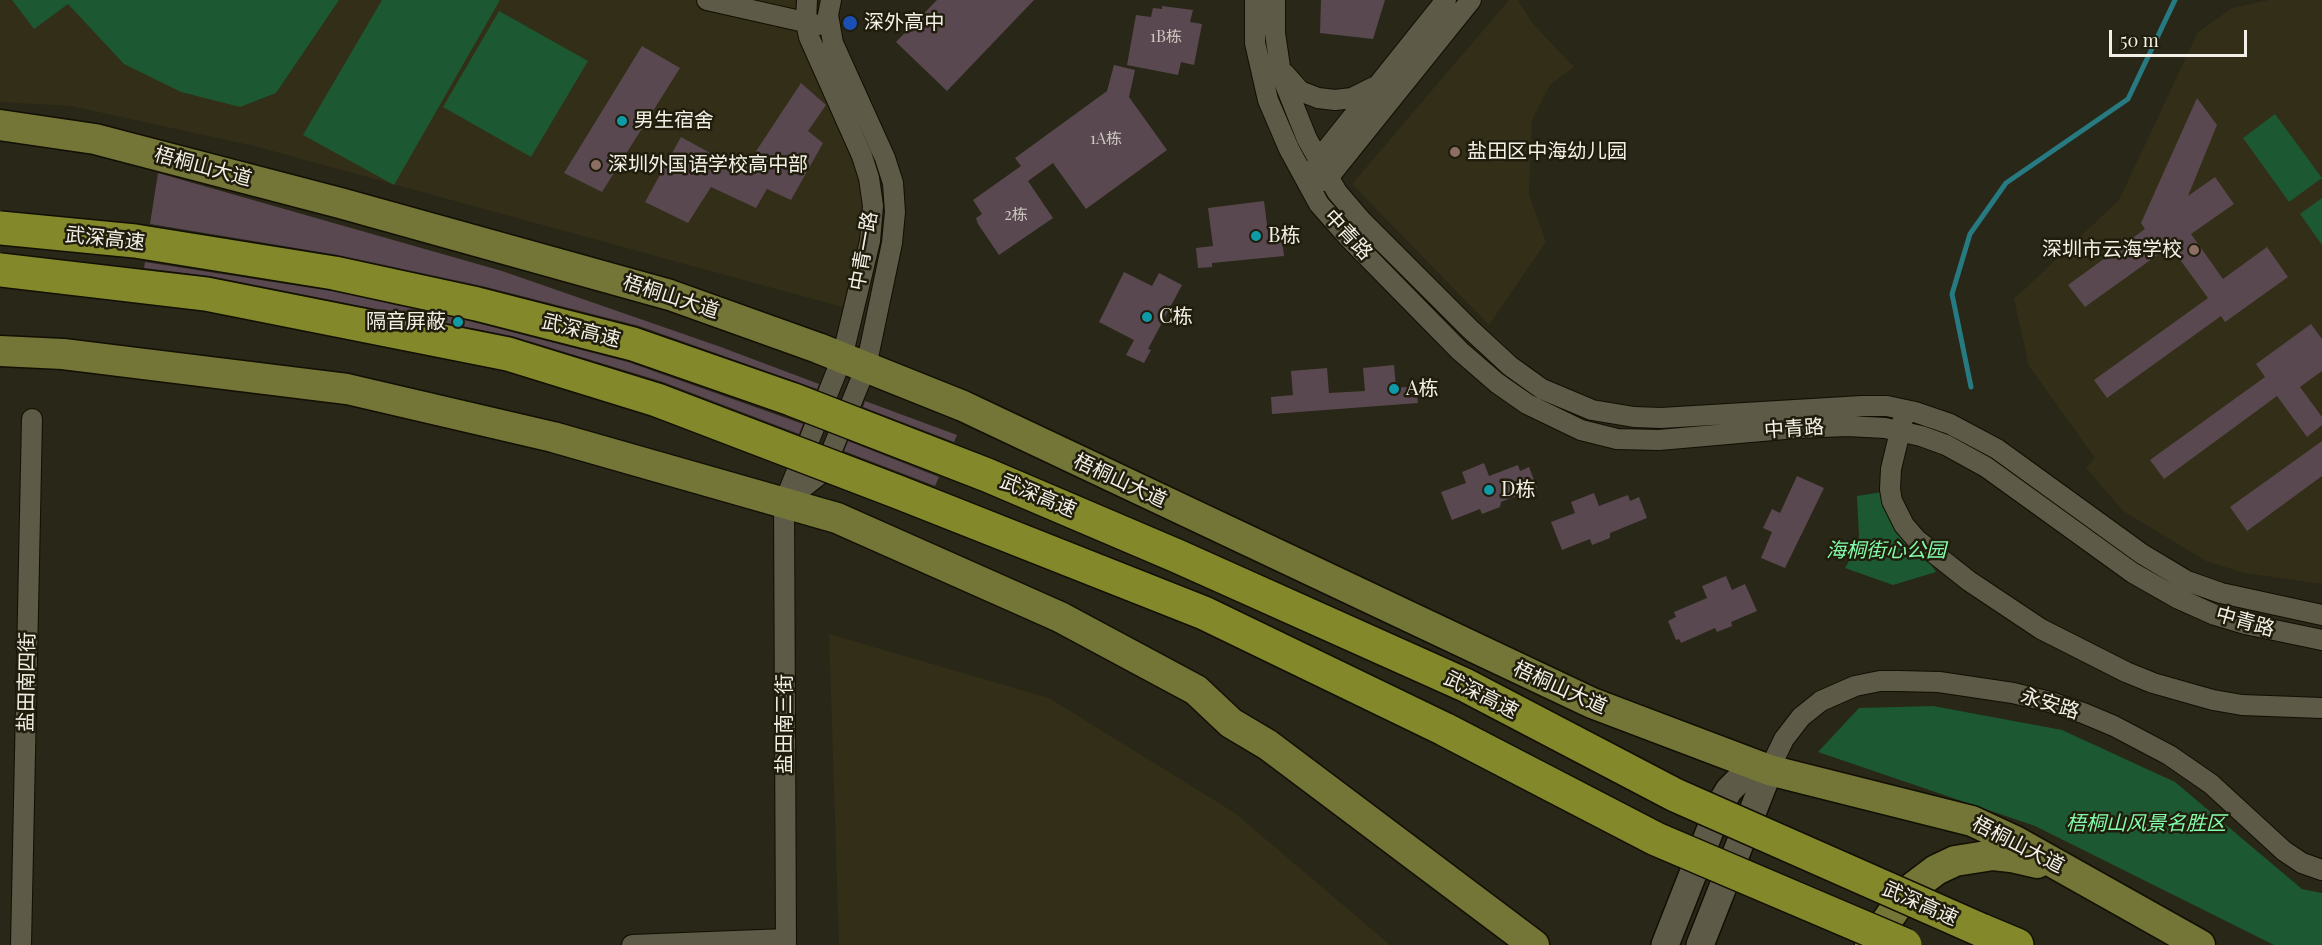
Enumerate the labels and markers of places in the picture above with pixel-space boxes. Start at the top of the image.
place label: 深外高中 [864,11,944,35]
marker: 深外高中 [841,14,859,32]
place label: 男生宿舍 [634,109,714,133]
marker: 男生宿舍 [615,114,629,128]
place label: 盐田区中海幼儿园 [1467,140,1627,164]
marker: 盐田区中海幼儿园 [1448,145,1462,159]
place label: 深圳外国语学校高中部 [608,153,808,177]
marker: 深圳外国语学校高中部 [589,158,603,172]
place label: B栋 [1268,224,1300,248]
marker: B栋 [1249,229,1263,243]
place label: 深圳市云海学校 [2042,238,2182,262]
marker: 深圳市云海学校 [2187,243,2201,257]
place label: C栋 [1159,305,1193,329]
place label: 隔音屏蔽 [366,310,446,334]
marker: C栋 [1140,310,1154,324]
marker: 隔音屏蔽 [451,315,465,329]
place label: A栋 [1406,377,1439,401]
marker: A栋 [1387,382,1401,396]
place label: D栋 [1501,478,1535,502]
marker: D栋 [1482,483,1496,497]

